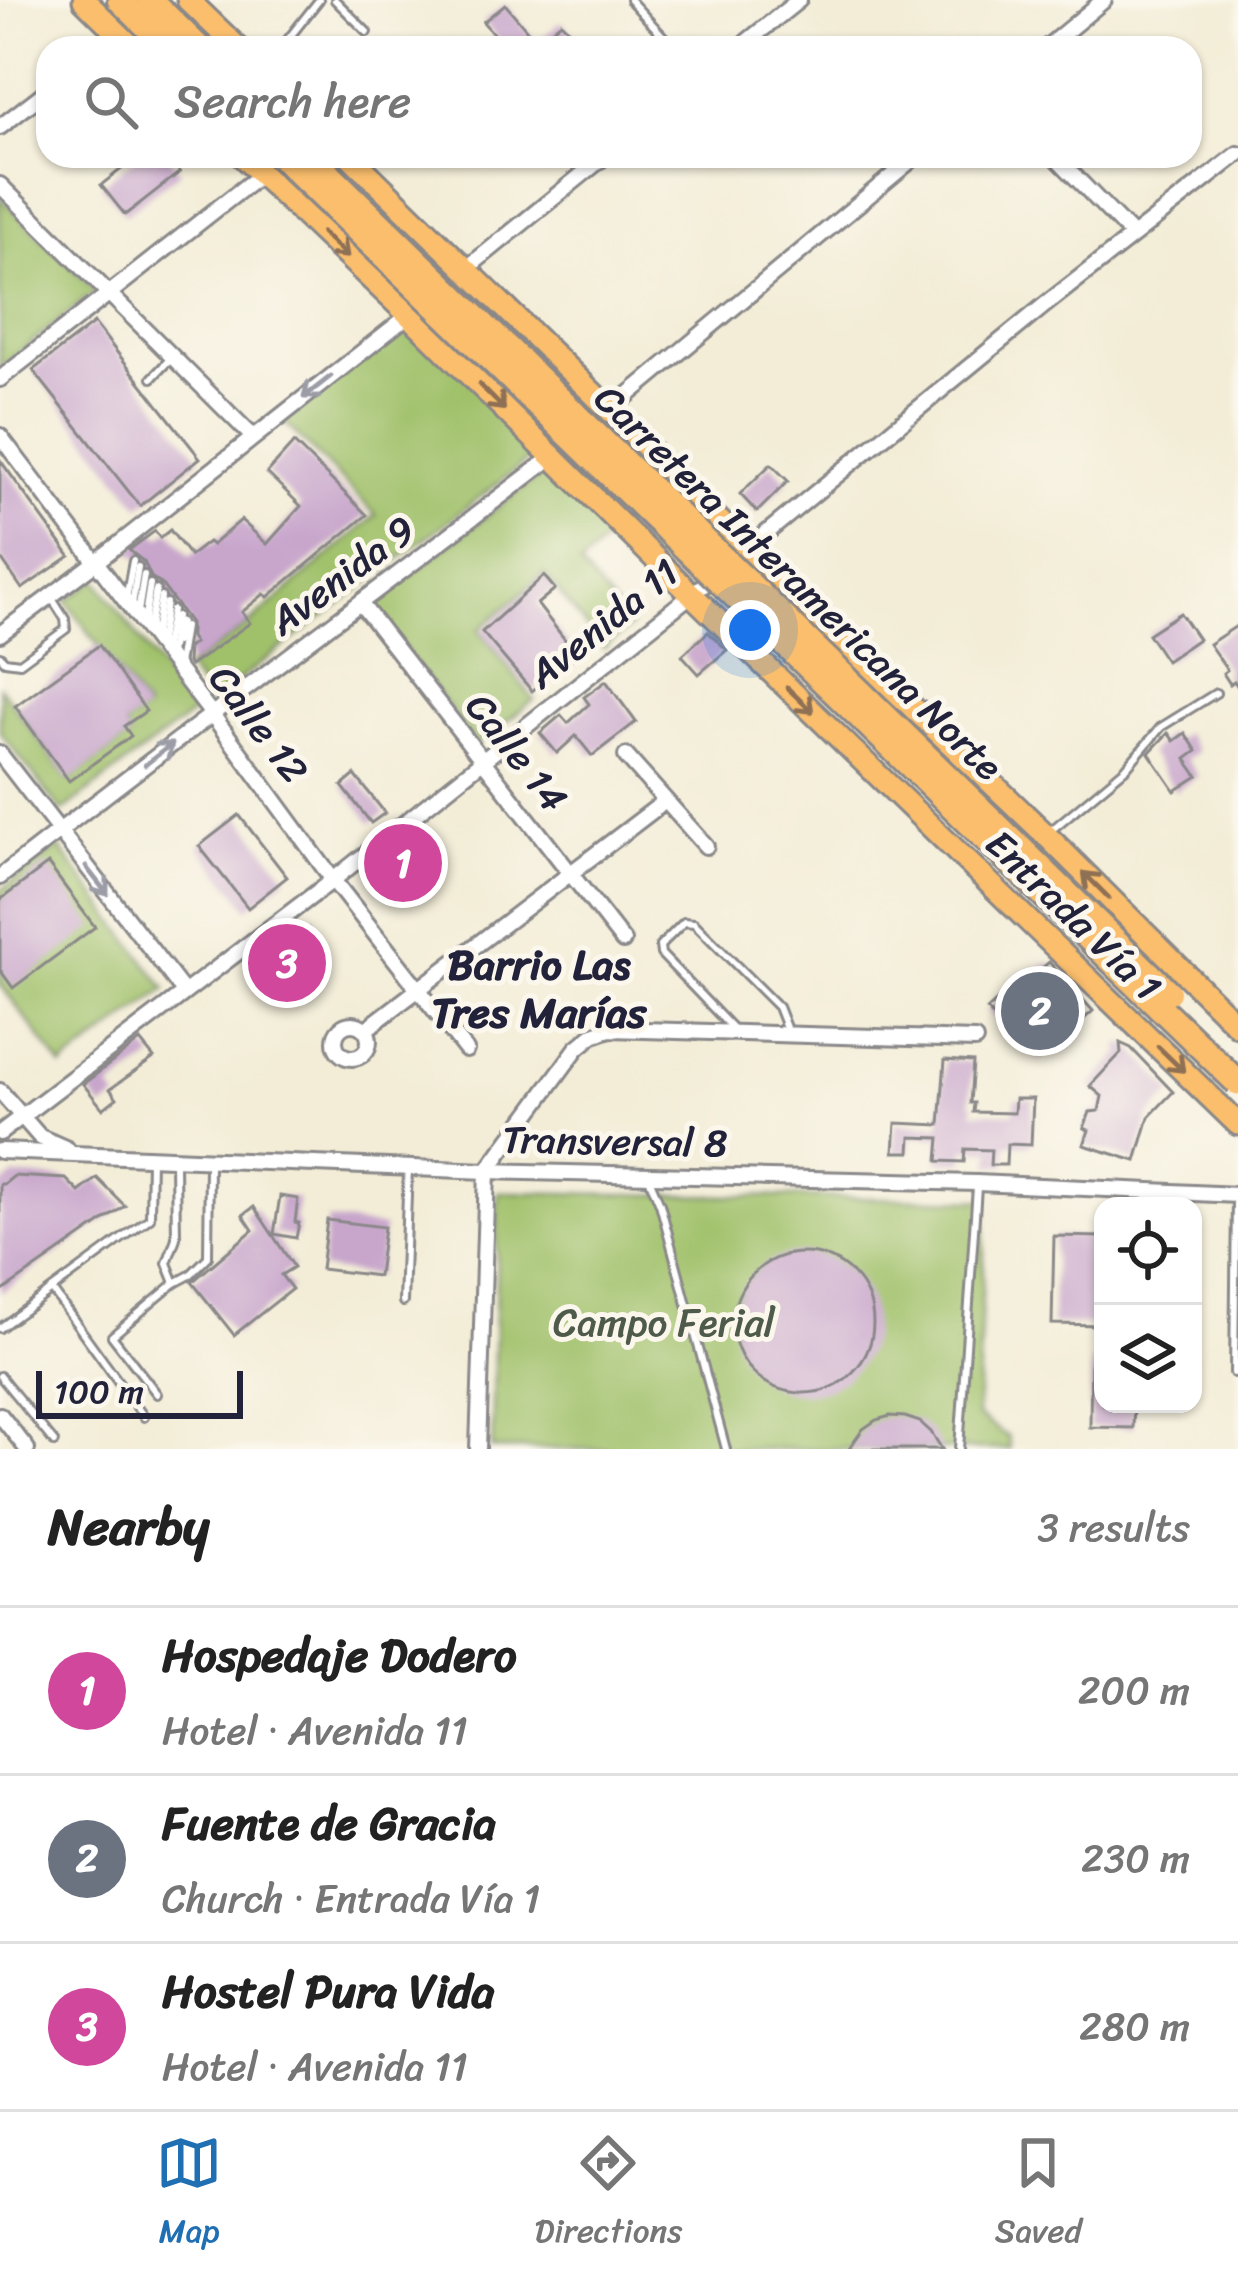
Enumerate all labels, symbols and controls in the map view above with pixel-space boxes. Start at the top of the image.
search box [36,36,1202,168]
text: Search here [174,62,411,142]
icon: search [78,69,144,135]
one-way arrow [319,230,349,258]
street label: Carretera Interamericana Norte [578,366,1021,798]
one-way arrow [301,373,333,400]
one-way arrow [477,383,506,411]
street label: Avenida 9 [253,496,431,654]
street label: Avenida 11 [511,540,694,707]
your location [720,600,780,660]
street label: Calle 12 [191,649,327,799]
street label: Calle 14 [448,677,586,827]
one-way arrow [785,685,814,713]
one-way arrow [142,741,174,767]
street label: Entrada Vía 1 [969,812,1179,1018]
pin: 1 [364,818,442,908]
one-way arrow [83,864,110,896]
one-way arrow [1081,870,1111,900]
pin: 3 [248,918,326,1008]
district label: Barrio Las Tres Marías [432,928,648,1050]
pin: 2 [1001,966,1079,1056]
one-way arrow [1156,1044,1185,1072]
street label: Transversal 8 [502,1105,728,1177]
map controls [1094,1197,1202,1413]
button: locate [1094,1197,1202,1305]
park label: Campo Ferial [553,1288,776,1357]
button: layers [1094,1305,1202,1413]
text: 100 m [54,1363,144,1421]
scale bar [36,1365,243,1418]
text: Nearby [48,1482,209,1572]
text: 3 results [1037,1493,1190,1562]
text: Hospedaje Dodero [162,1616,517,1696]
text: 1 [79,1656,95,1725]
text: 200 m [1078,1656,1190,1725]
text: Hotel · Avenida 11 [162,1696,468,1765]
text: Fuente de Gracia [162,1784,496,1864]
text: 2 [76,1824,98,1893]
text: 230 m [1081,1824,1190,1893]
text: Church · Entrada Vía 1 [162,1864,540,1933]
text: Hostel Pura Vida [162,1952,494,2032]
text: 3 [76,1992,98,2061]
text: 280 m [1079,1992,1190,2061]
text: Hotel · Avenida 11 [162,2032,468,2101]
tab: Map [156,2130,222,2260]
tab: Directions [535,2130,682,2260]
tab: Saved [995,2130,1082,2260]

